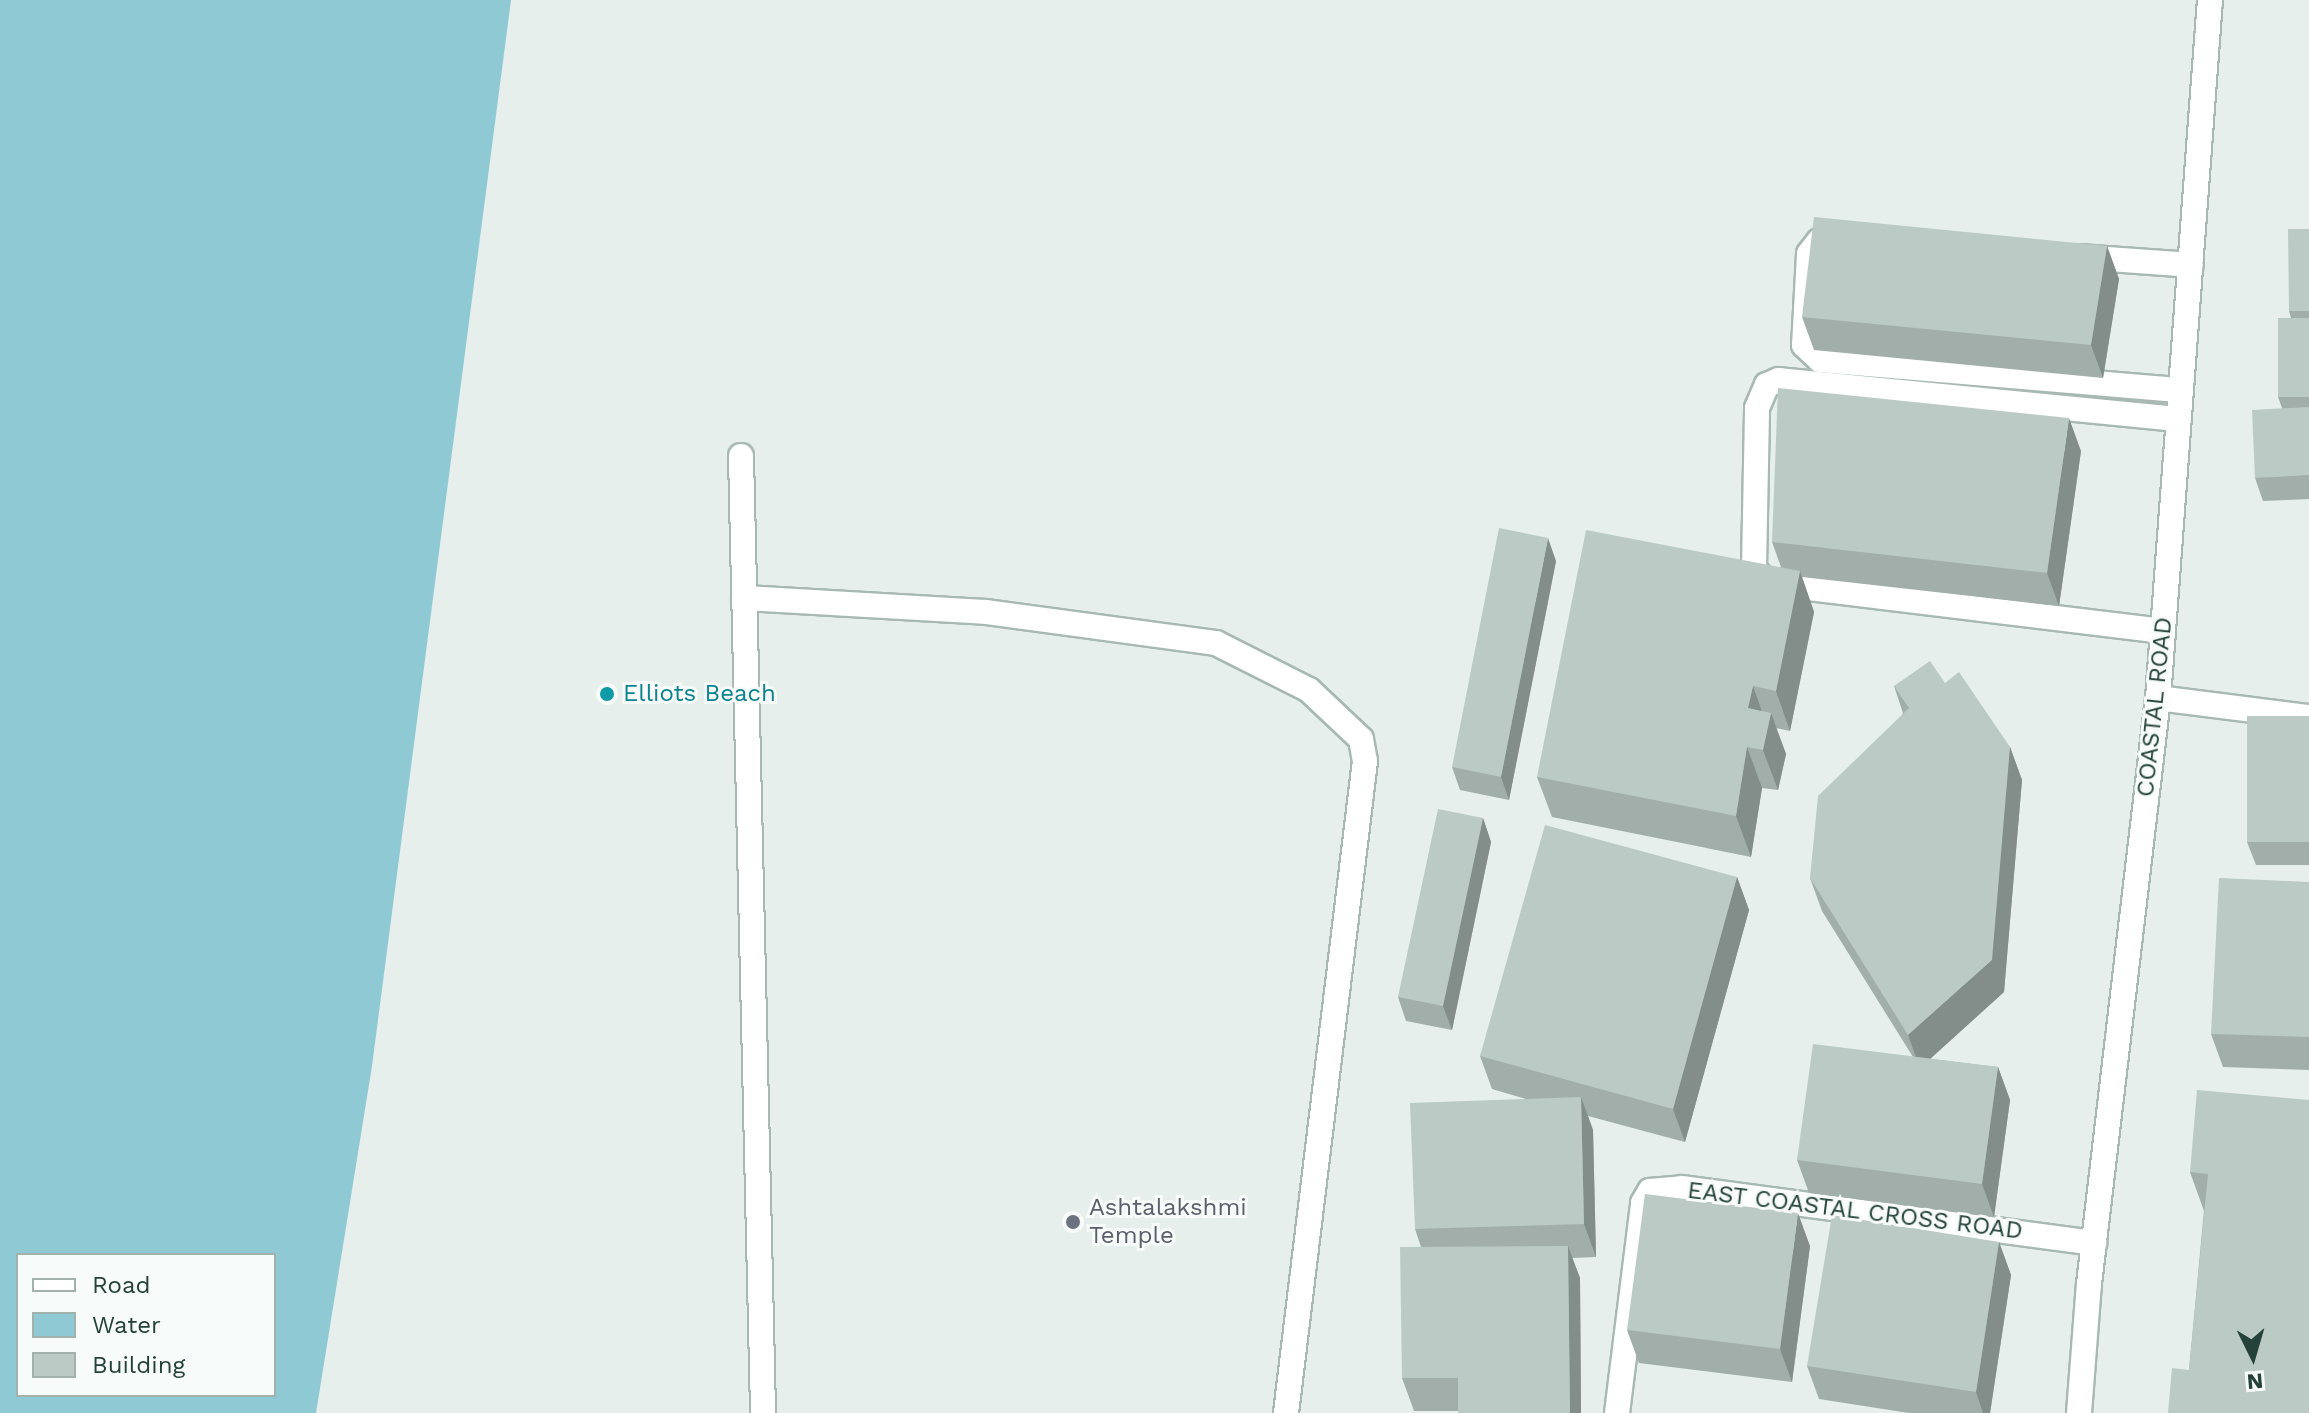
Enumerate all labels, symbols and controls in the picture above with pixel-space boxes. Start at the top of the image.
street label: COASTAL ROAD [2131,615,2179,799]
place label: Elliots Beach [623,680,776,708]
marker: Elliots Beach [598,685,616,703]
street label: EAST COASTAL CROSS ROAD [1685,1176,2025,1246]
place label: Ashtalakshmi Temple [1089,1194,1247,1250]
marker: Ashtalakshmi Temple [1064,1213,1082,1231]
legend [16,1253,276,1397]
text: Road [92,1271,151,1299]
text: Water [92,1311,161,1339]
north arrow [2213,1317,2293,1397]
text: Building [92,1351,185,1379]
text: N [2246,1368,2264,1395]

